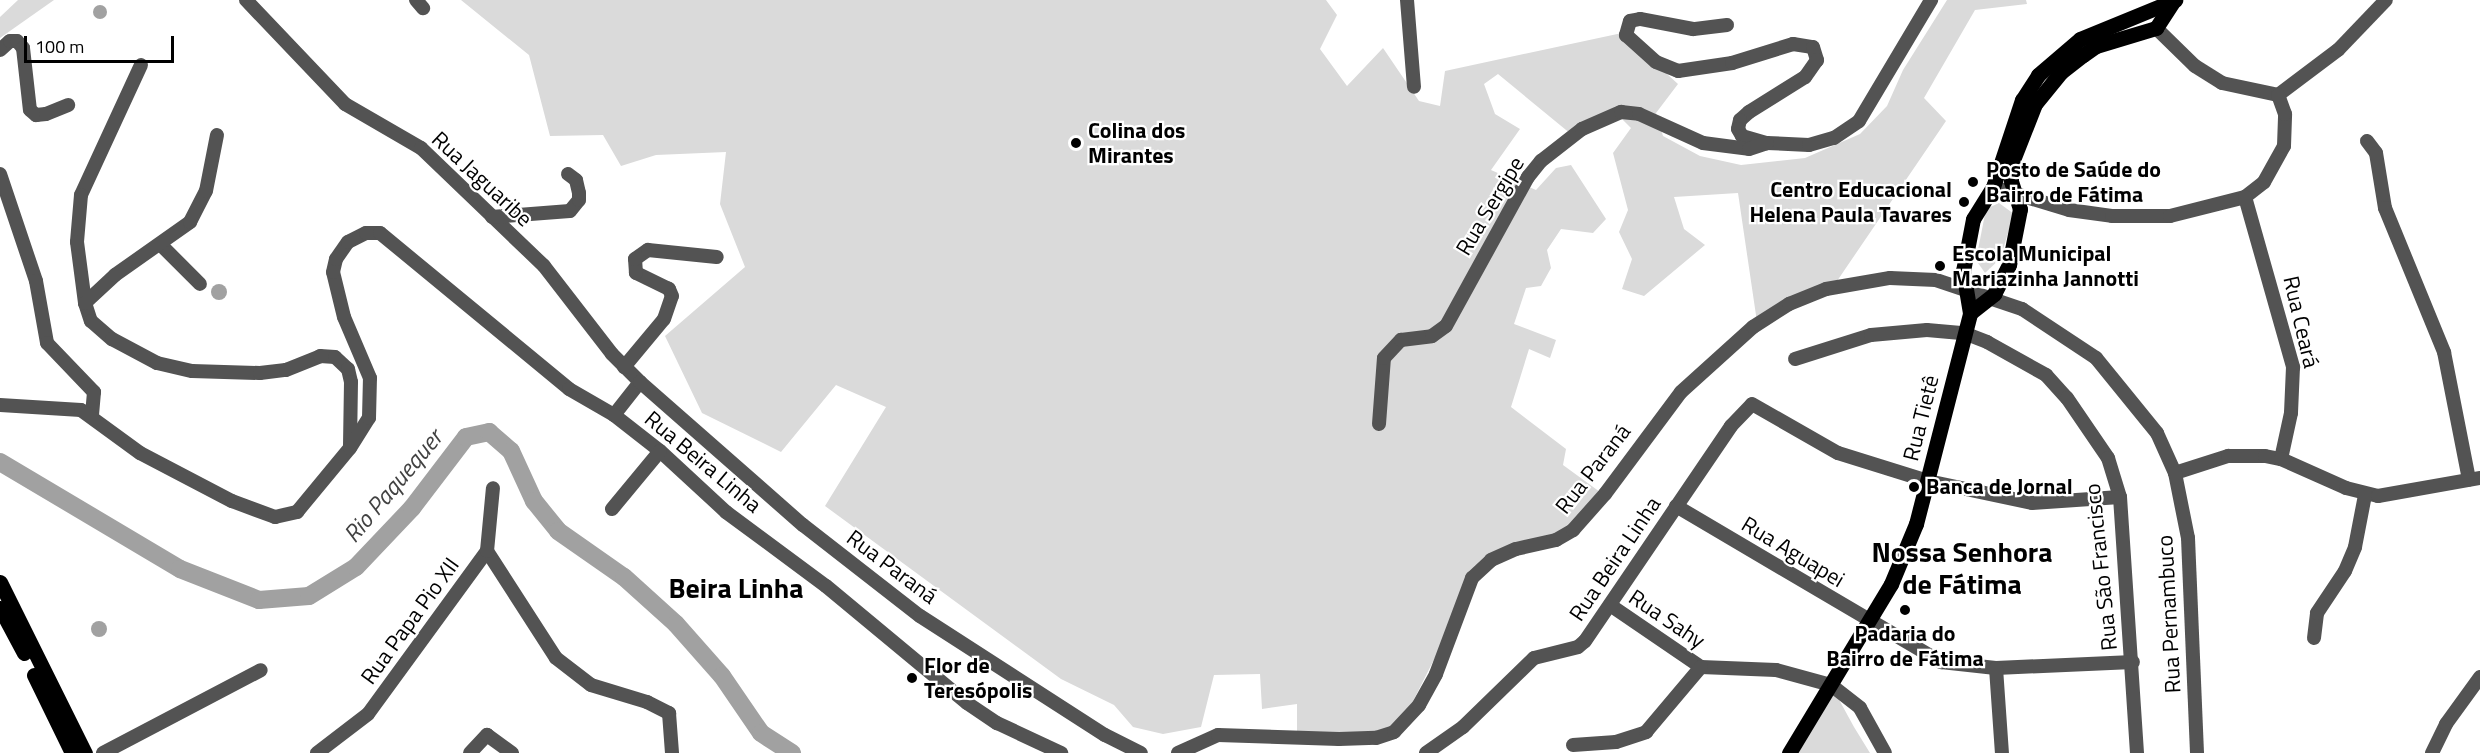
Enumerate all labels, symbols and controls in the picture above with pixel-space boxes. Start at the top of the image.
scale bar [27,24,177,62]
text: 100 m [35,33,84,60]
place label: Colina dos Mirantes [1088,117,1186,168]
street label: Rua Jaguaribe [426,126,538,232]
marker: Colina dos Mirantes [1069,136,1083,150]
street label: Rua Sergipe [1450,152,1530,260]
place label: Posto de Saúde do Bairro de Fátima [1986,156,2161,208]
marker: Posto de Saúde do Bairro de Fátima [1964,173,1982,191]
place label: Centro Educacional Helena Paula Tavares [1749,176,1952,228]
marker: Centro Educacional Helena Paula Tavares [1957,195,1971,209]
place label: Escola Municipal Mariazinha Jannotti [1952,240,2139,292]
marker: Escola Municipal Mariazinha Jannotti [1933,259,1947,273]
street label: Rua Ceará [2278,273,2324,371]
street label: Rua Tietê [1898,372,1944,464]
street label: Rua Beira Linha [639,406,767,518]
street label: Rua Paraná [1550,419,1636,519]
water label: Rio Paquequer [338,424,448,548]
place label: Banca de Jornal [1926,474,2073,500]
marker: Banca de Jornal [1907,480,1921,494]
street label: Rua São Francisco [2079,482,2123,652]
street label: Rua Beira Linha [1564,492,1666,626]
street label: Rua Aguapei [1737,511,1849,593]
street label: Rua Paraná [842,524,942,610]
street label: Rua Pernambuco [2152,534,2186,694]
district label: Nossa Senhora de Fátima [1871,535,2053,601]
street label: Rua Papa Pio XII [355,553,465,689]
district label: Beira Linha [668,571,804,605]
street label: Rua Sahy [1624,584,1710,654]
marker: Padaria do Bairro de Fátima [1898,603,1912,617]
place label: Padaria do Bairro de Fátima [1826,620,1984,672]
place label: Flor de Teresópolis [924,652,1032,704]
marker: Flor de Teresópolis [905,671,919,685]

